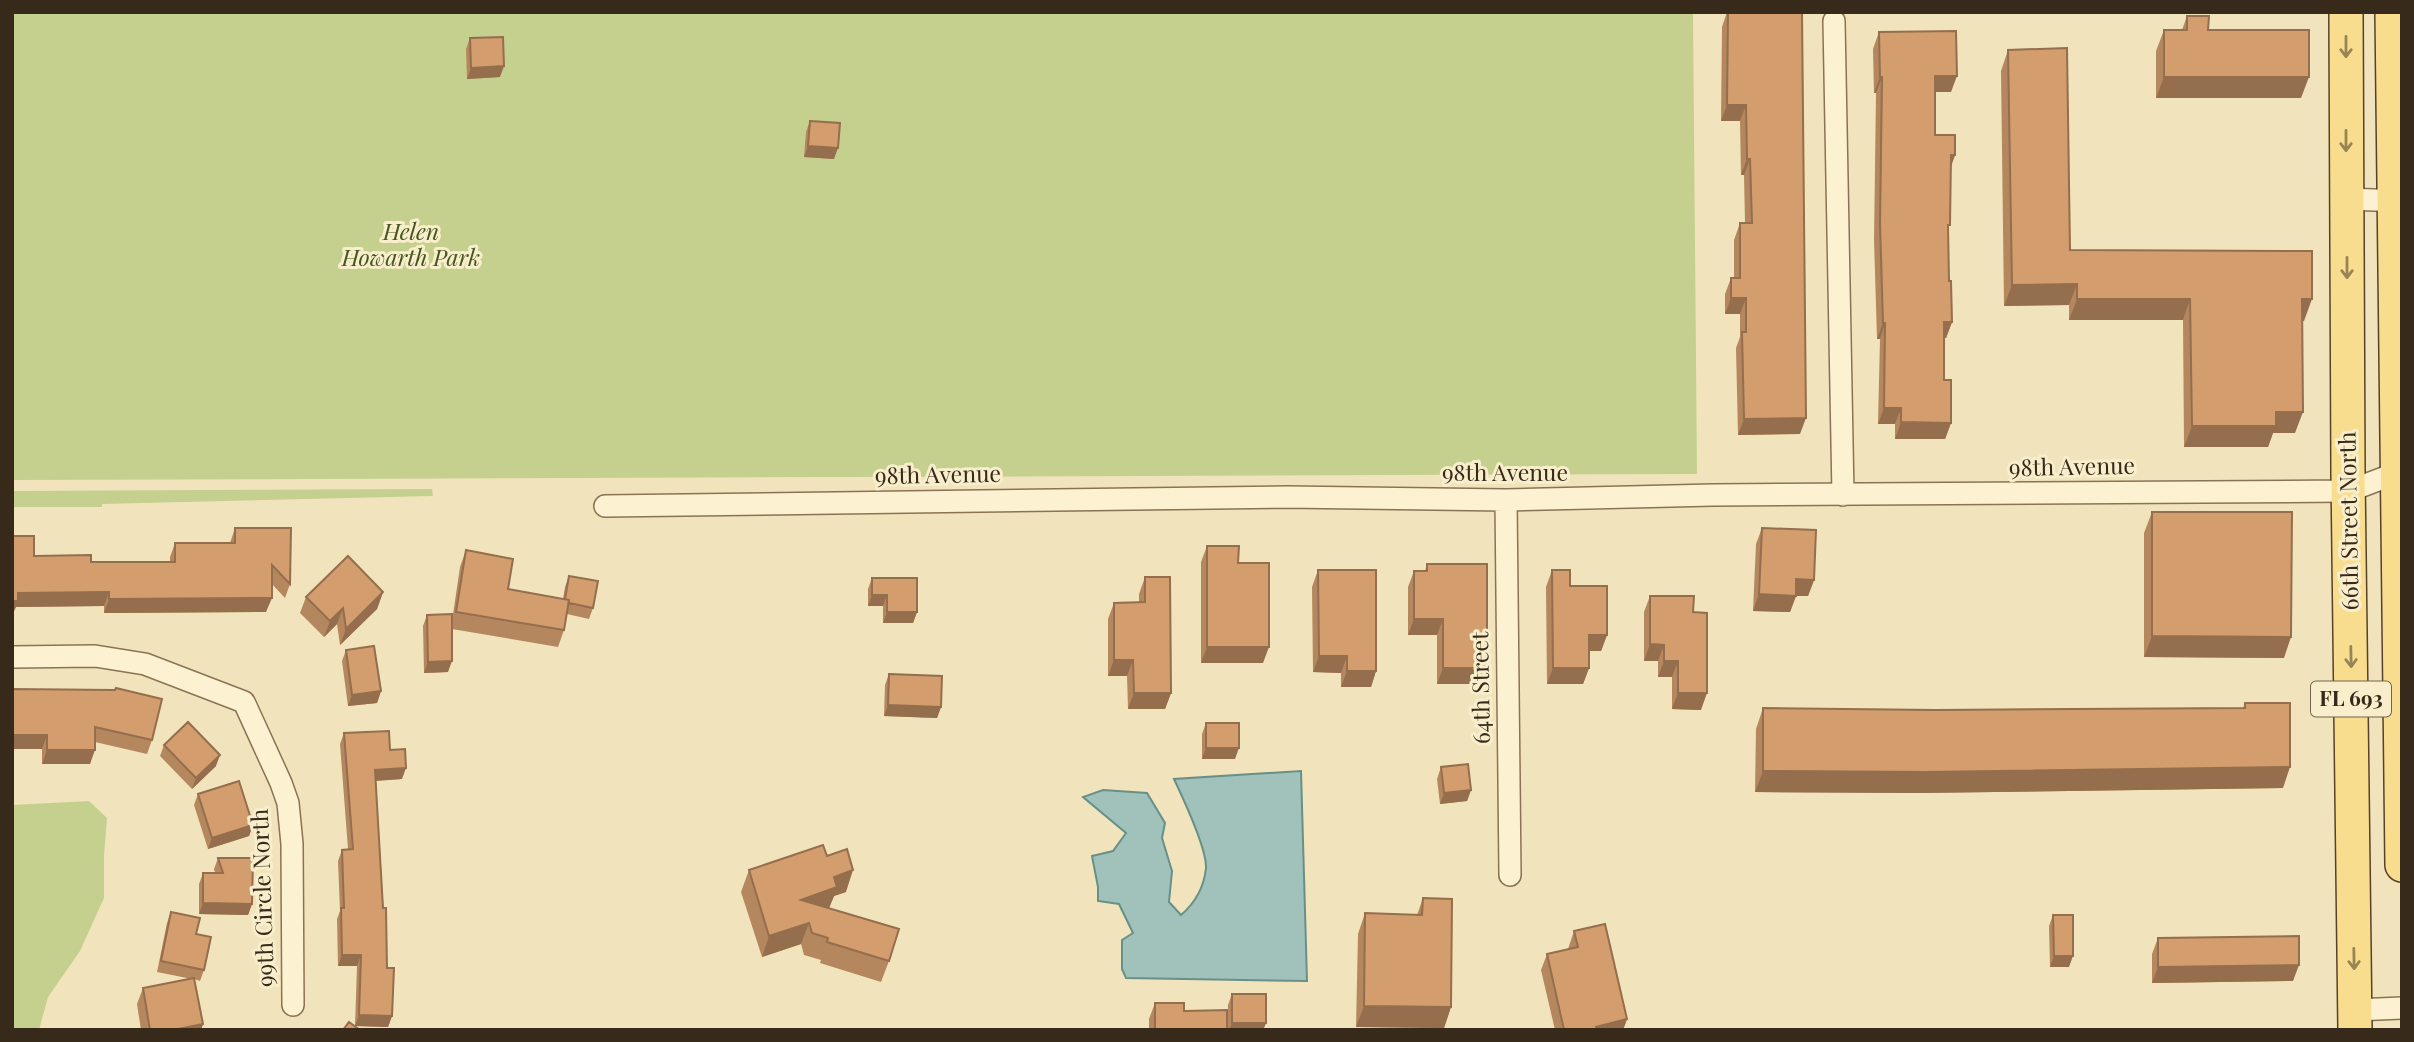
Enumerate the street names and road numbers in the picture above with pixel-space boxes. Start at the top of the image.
street label: 66th Street North [2330,431,2365,611]
street label: 98th Avenue [2009,449,2135,482]
street label: 98th Avenue [1442,456,1568,487]
street label: 98th Avenue [875,457,1001,490]
street label: 64th Street [1463,631,1496,744]
road number: FL 693 [2311,682,2391,716]
street label: 99th Circle North [243,808,280,988]

